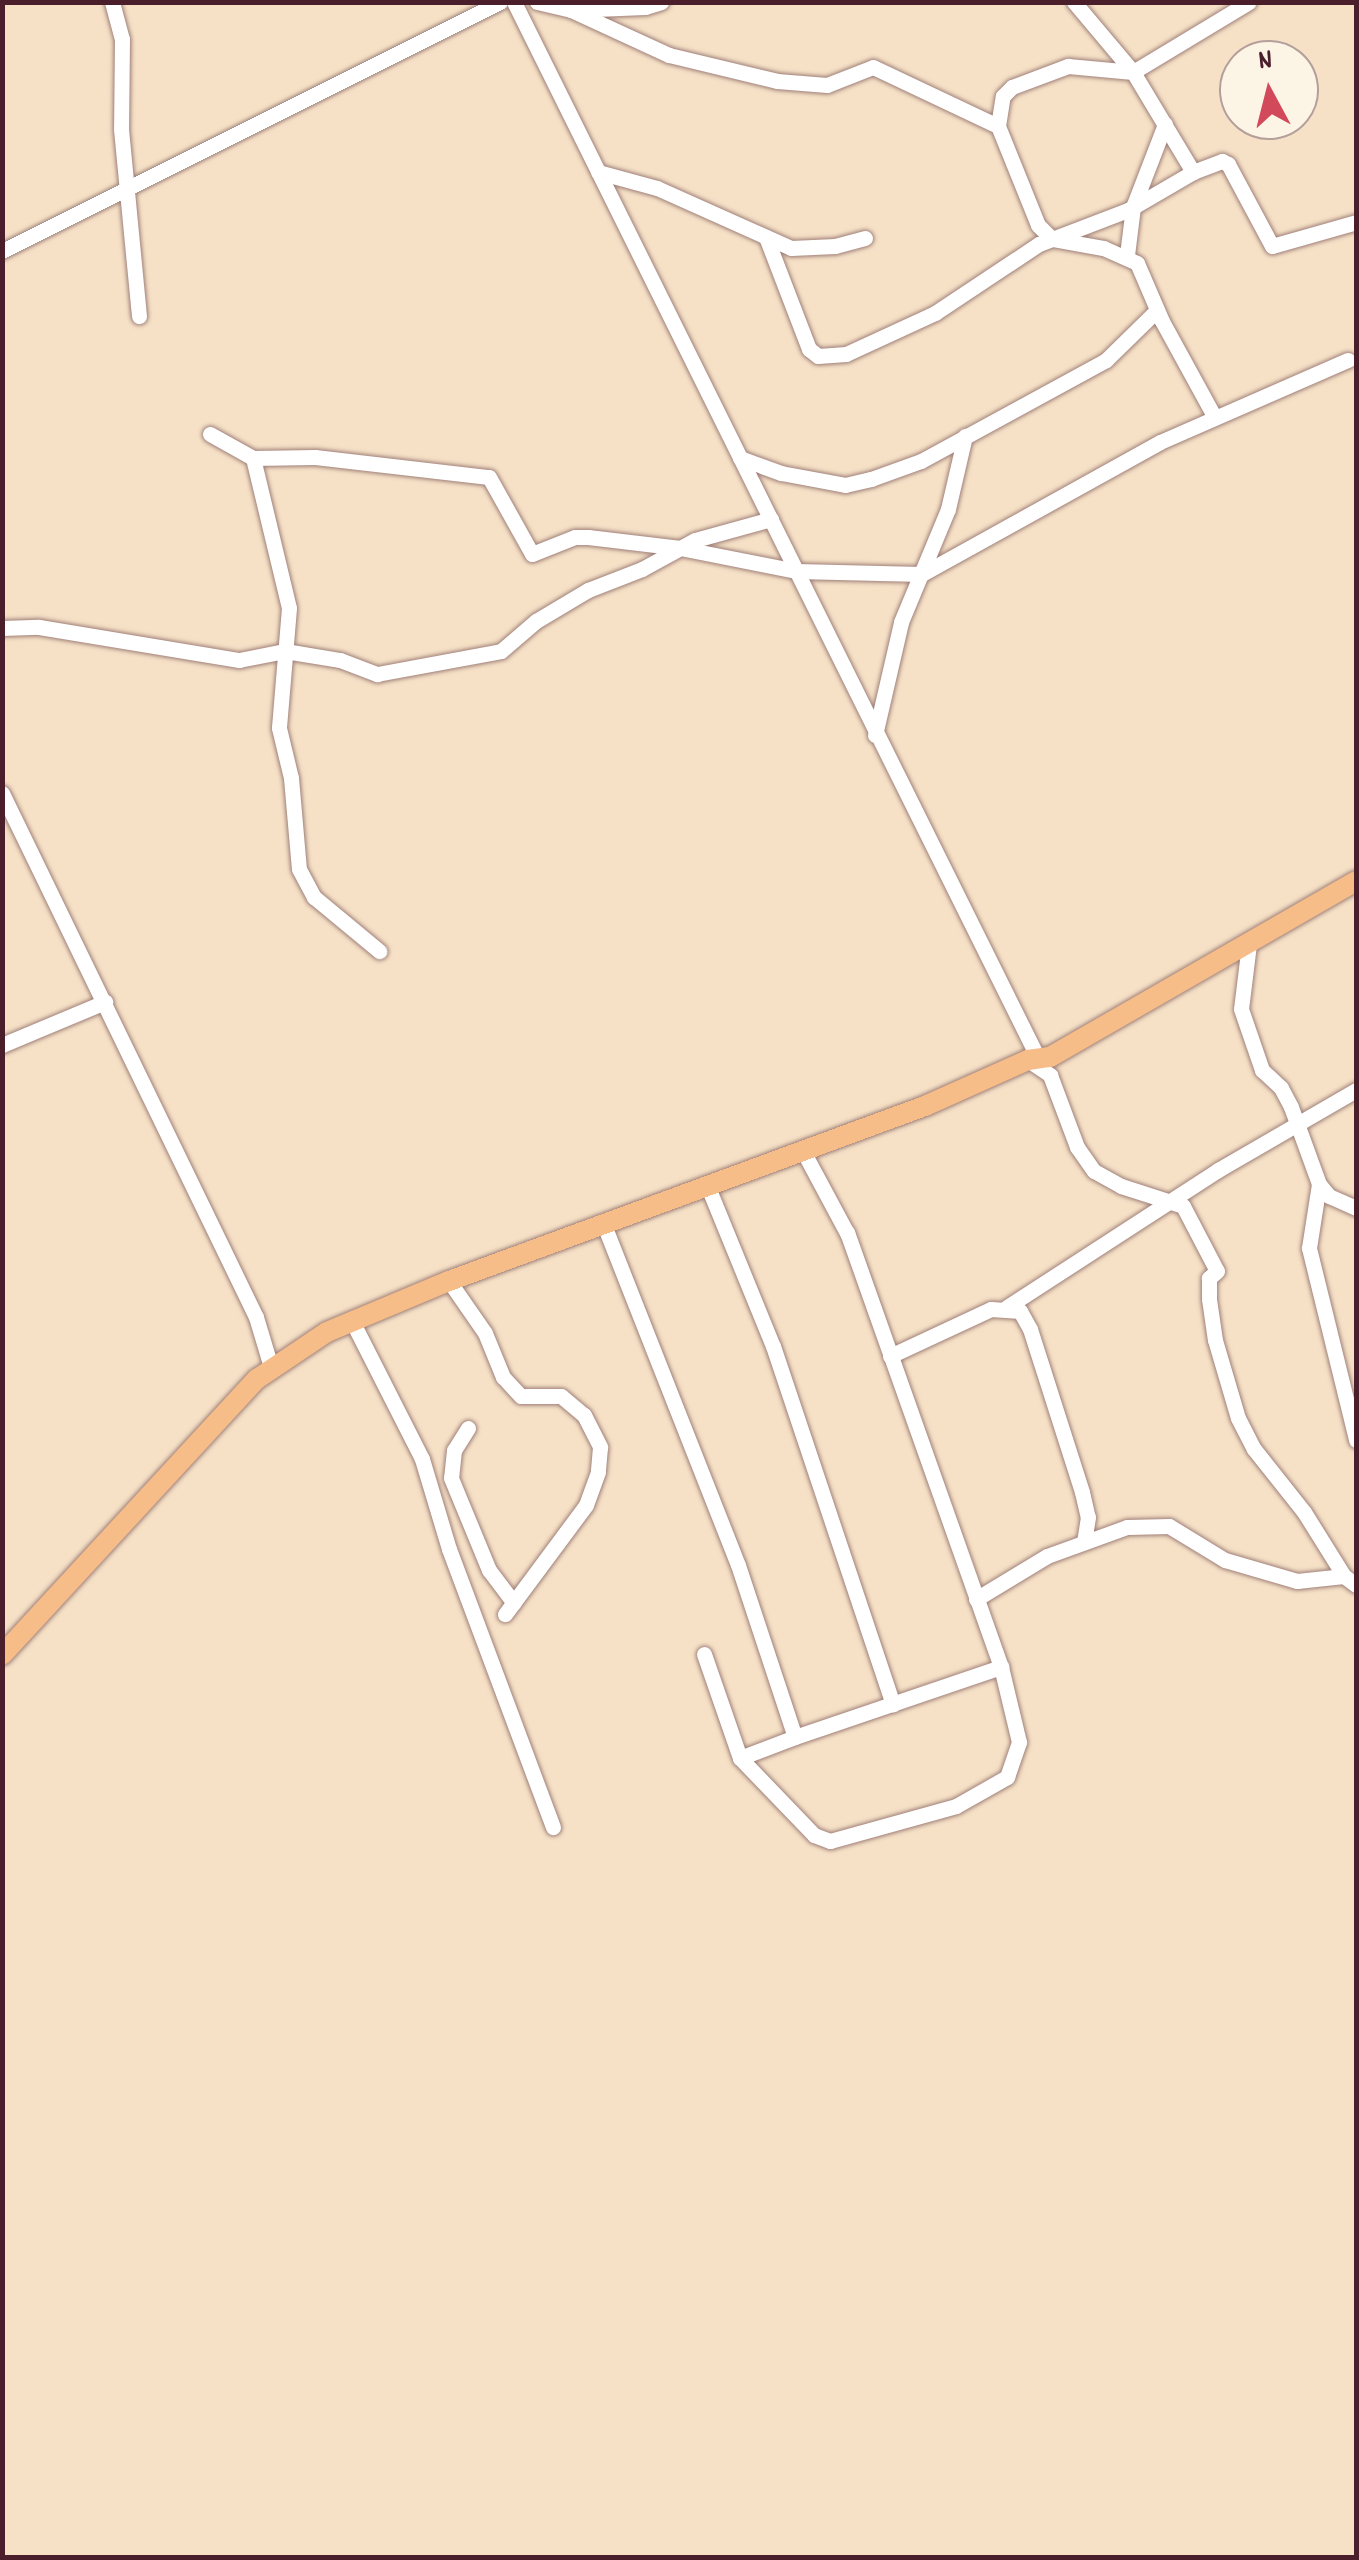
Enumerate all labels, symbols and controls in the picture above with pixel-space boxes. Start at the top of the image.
north arrow [1219,40,1319,140]
text: N [1256,42,1275,83]

